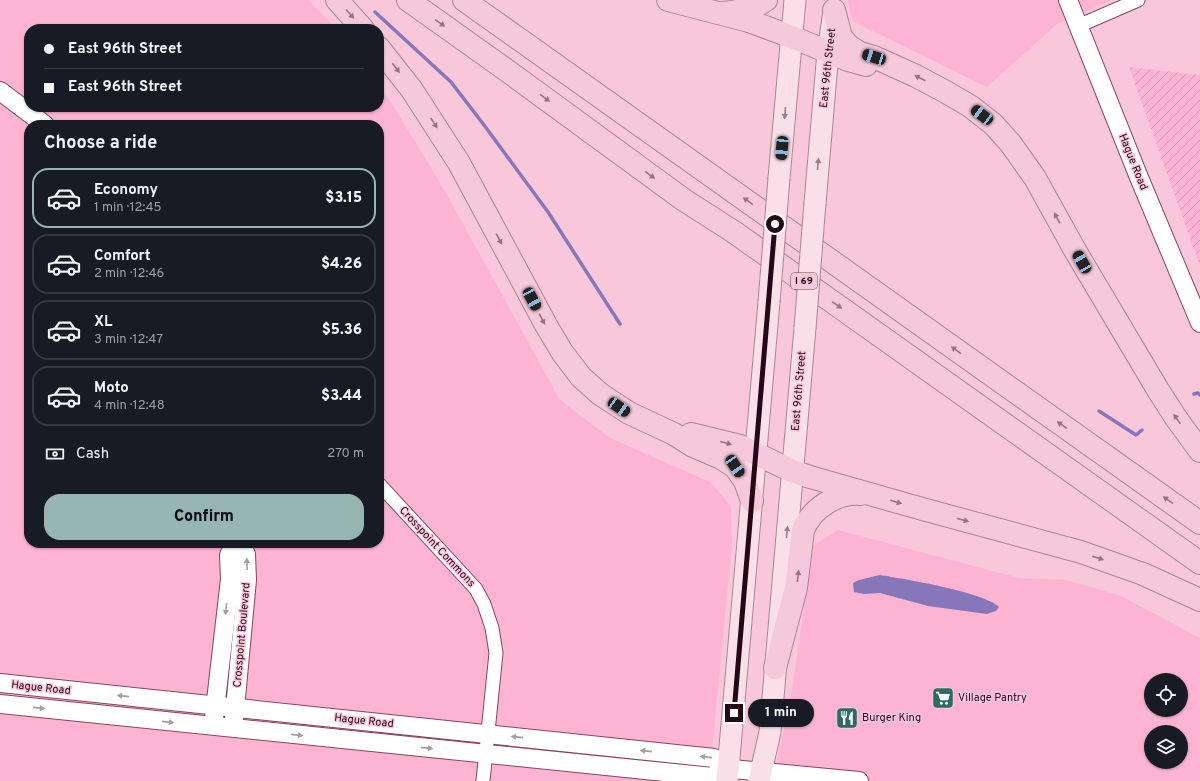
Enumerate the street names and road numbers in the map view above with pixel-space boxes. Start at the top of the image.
street label: East 96th Street [817,27,839,109]
street label: Hague Road [1115,132,1151,192]
road number: I 69 [791,273,817,289]
street label: East 96th Street [789,350,809,432]
street label: Crosspoint Commons [396,504,478,590]
street label: Crosspoint Boulevard [230,582,254,688]
street label: Hague Road [11,678,71,698]
street label: Hague Road [334,711,394,731]

